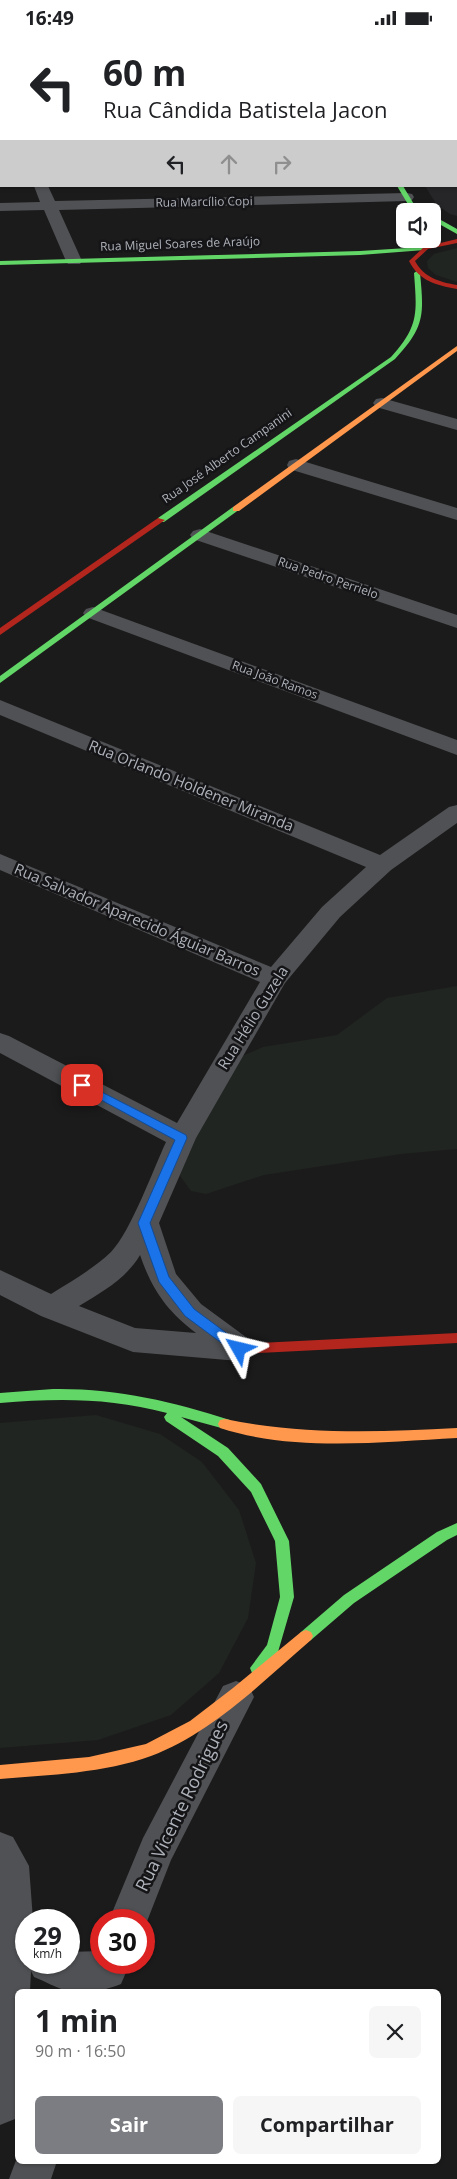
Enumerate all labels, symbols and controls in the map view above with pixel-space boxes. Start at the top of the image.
text: 16:49 [25,5,74,31]
text: 60 m [103,49,186,96]
icon: left [20,55,85,120]
text: Rua Cândida Batistela Jacon [103,94,387,124]
icon: left [162,150,190,178]
icon: ahead [215,150,243,178]
icon: right [268,150,296,178]
street label: Rua Marcílio Copi [155,192,253,211]
map controls [396,203,441,248]
button: sound [396,203,441,248]
street label: Rua Miguel Soares de Araújo [100,232,260,255]
street label: Rua José Alberto Campanini [158,404,295,507]
street label: Rua Pedro Perrielo [276,552,381,603]
street label: Rua João Ramos [230,656,321,703]
street label: Rua Orlando Holdener Miranda [86,735,297,835]
street label: Rua Salvador Aparecido Águiar Barros [11,858,263,980]
street label: Rua Hélio Guzela [212,962,292,1073]
pin [61,1064,103,1106]
icon: arrive [68,1071,96,1099]
position arrow [212,1322,264,1374]
street label: Rua Vicente Rodrigues [129,1716,233,1895]
speed limit sign: 30 [90,1909,155,1974]
text: 29 [33,1918,62,1952]
text: km/h [33,1945,62,1962]
text: 1 min [35,2000,118,2041]
button: close [369,2006,421,2058]
text: 90 m · 16:50 [35,2040,126,2062]
button: Sair [35,2096,223,2154]
button: Compartilhar [233,2096,421,2154]

